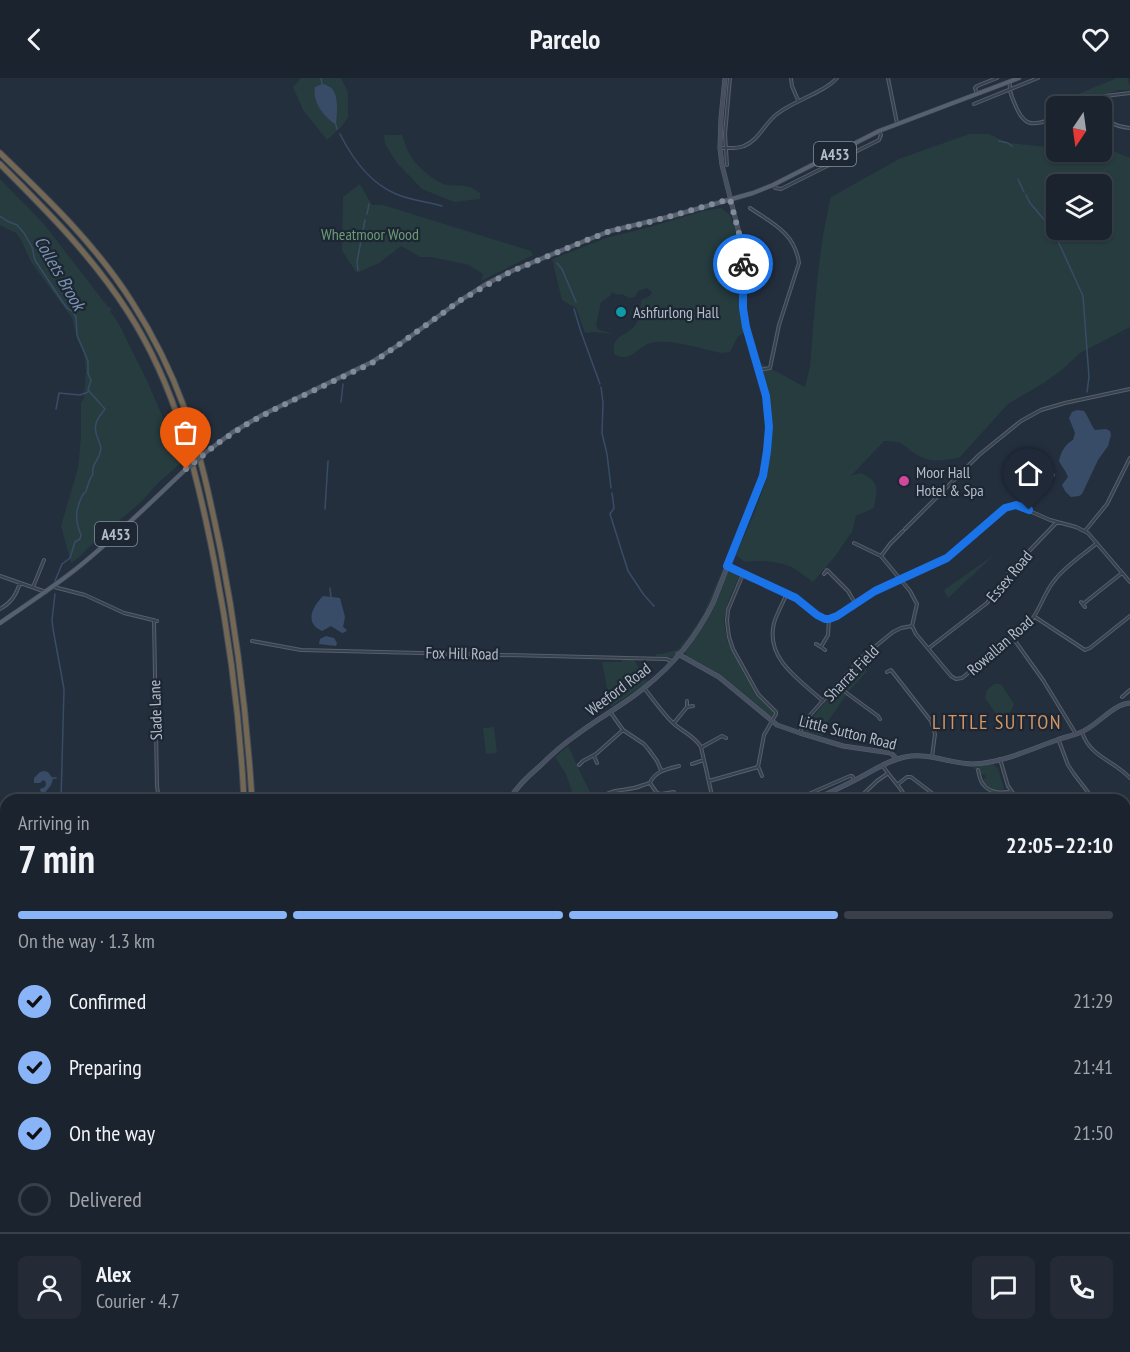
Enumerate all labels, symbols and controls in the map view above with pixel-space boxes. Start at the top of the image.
text: Parcelo [530,22,600,56]
icon: back [18,23,51,56]
icon: heart [1079,23,1112,56]
north arrow [1046,96,1112,162]
map controls [1046,96,1112,240]
road number: A453 [814,142,856,166]
button: layers [1046,174,1112,240]
park label: Wheatmoor Wood [321,224,419,244]
water label: Collets Brook [30,232,91,316]
courier [713,234,773,294]
icon: bike [727,248,760,281]
place label: Ashfurlong Hall [633,302,719,322]
marker: Ashfurlong Hall [614,305,628,319]
pin [160,407,211,469]
icon: bag [169,416,202,449]
pin [1003,448,1054,510]
icon: home [1012,457,1045,490]
place label: Moor Hall Hotel & Spa [916,462,984,500]
marker: Moor Hall Hotel & Spa [897,474,911,488]
road number: A453 [95,522,137,546]
street label: Essex Road [982,546,1036,606]
street label: Rowallan Road [963,611,1037,679]
street label: Sharrat Field [819,641,883,705]
street label: Fox Hill Road [425,642,499,664]
street label: Weeford Road [582,658,654,720]
street label: Slade Lane [144,679,166,741]
district label: LITTLE SUTTON [932,709,1062,735]
street label: Little Sutton Road [797,710,899,754]
text: Arriving in [18,810,90,836]
text: 22:05–22:10 [1006,831,1113,859]
text: 7 min [18,833,95,884]
text: On the way · 1.3 km [18,928,155,954]
icon: check [18,985,51,1018]
text: Confirmed [69,987,146,1015]
text: 21:29 [1073,988,1113,1014]
icon: check [18,1051,51,1084]
text: Preparing [69,1053,142,1081]
text: 21:41 [1073,1054,1113,1080]
icon: check [18,1117,51,1150]
text: On the way [69,1119,155,1147]
text: 21:50 [1073,1120,1113,1146]
text: Delivered [69,1185,142,1213]
button: person [18,1256,81,1319]
button: chat [972,1256,1035,1319]
button: phone [1050,1256,1113,1319]
text: Alex [96,1260,131,1288]
text: Courier · 4.7 [96,1288,180,1314]

